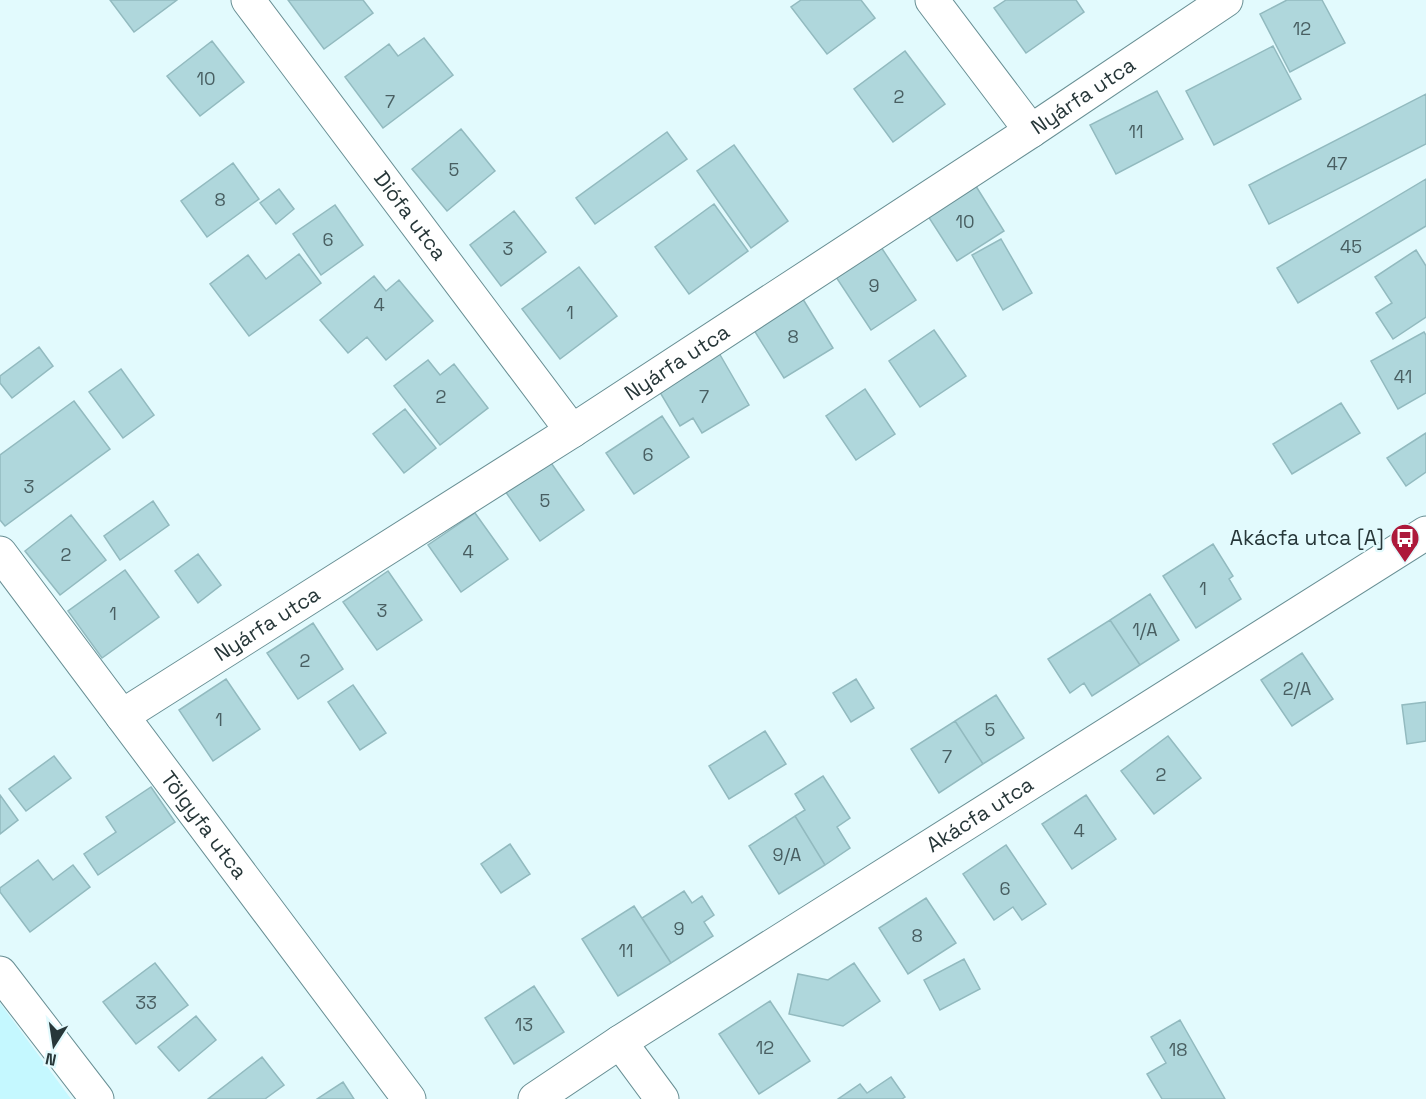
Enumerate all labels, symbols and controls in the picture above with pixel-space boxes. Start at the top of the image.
house number: 12 [1293,17,1311,40]
street label: Nyárfa utca [1026,51,1140,140]
house number: 10 [196,67,216,90]
house number: 2 [894,85,904,108]
house number: 7 [385,90,395,113]
house number: 11 [1128,120,1144,143]
house number: 47 [1327,152,1347,175]
house number: 5 [449,158,459,181]
street label: Diófa utca [368,165,453,266]
house number: 8 [214,188,226,211]
house number: 10 [955,210,975,233]
house number: 6 [322,228,334,251]
house number: 45 [1340,235,1362,258]
house number: 3 [503,237,513,260]
house number: 9 [868,274,880,297]
house number: 4 [373,293,385,316]
house number: 1 [566,301,574,324]
street label: Nyárfa utca [619,318,734,406]
house number: 8 [787,325,799,348]
house number: 41 [1394,365,1412,388]
house number: 2 [436,385,446,408]
house number: 7 [699,385,709,408]
house number: 6 [642,443,654,466]
house number: 3 [24,475,34,498]
house number: 5 [540,489,550,512]
bus stop icon: Akácfa utca [A] [1389,522,1421,564]
place label: Akácfa utca [A] [1230,524,1384,551]
house number: 4 [462,540,474,563]
house number: 2 [61,543,71,566]
house number: 1 [1199,577,1207,600]
street label: Nyárfa utca [209,580,325,667]
house number: 3 [377,599,387,622]
house number: 1 [109,602,117,625]
house number: 1/A [1132,618,1158,641]
house number: 2 [300,649,310,672]
house number: 2/A [1283,677,1311,700]
house number: 1 [215,708,223,731]
house number: 5 [985,718,995,741]
house number: 7 [942,745,952,768]
house number: 2 [1156,763,1166,786]
street label: Tölgyfa utca [155,765,253,884]
street label: Akácfa utca [921,770,1038,858]
house number: 4 [1073,819,1085,842]
house number: 9/A [773,843,801,866]
house number: 6 [999,877,1011,900]
house number: 9 [673,917,685,940]
house number: 8 [911,924,923,947]
house number: 11 [618,939,634,962]
house number: 33 [135,991,157,1014]
house number: 13 [515,1013,533,1036]
north arrow [24,1015,84,1075]
house number: 12 [756,1036,774,1059]
house number: 18 [1169,1038,1187,1061]
text: N [44,1048,58,1071]

